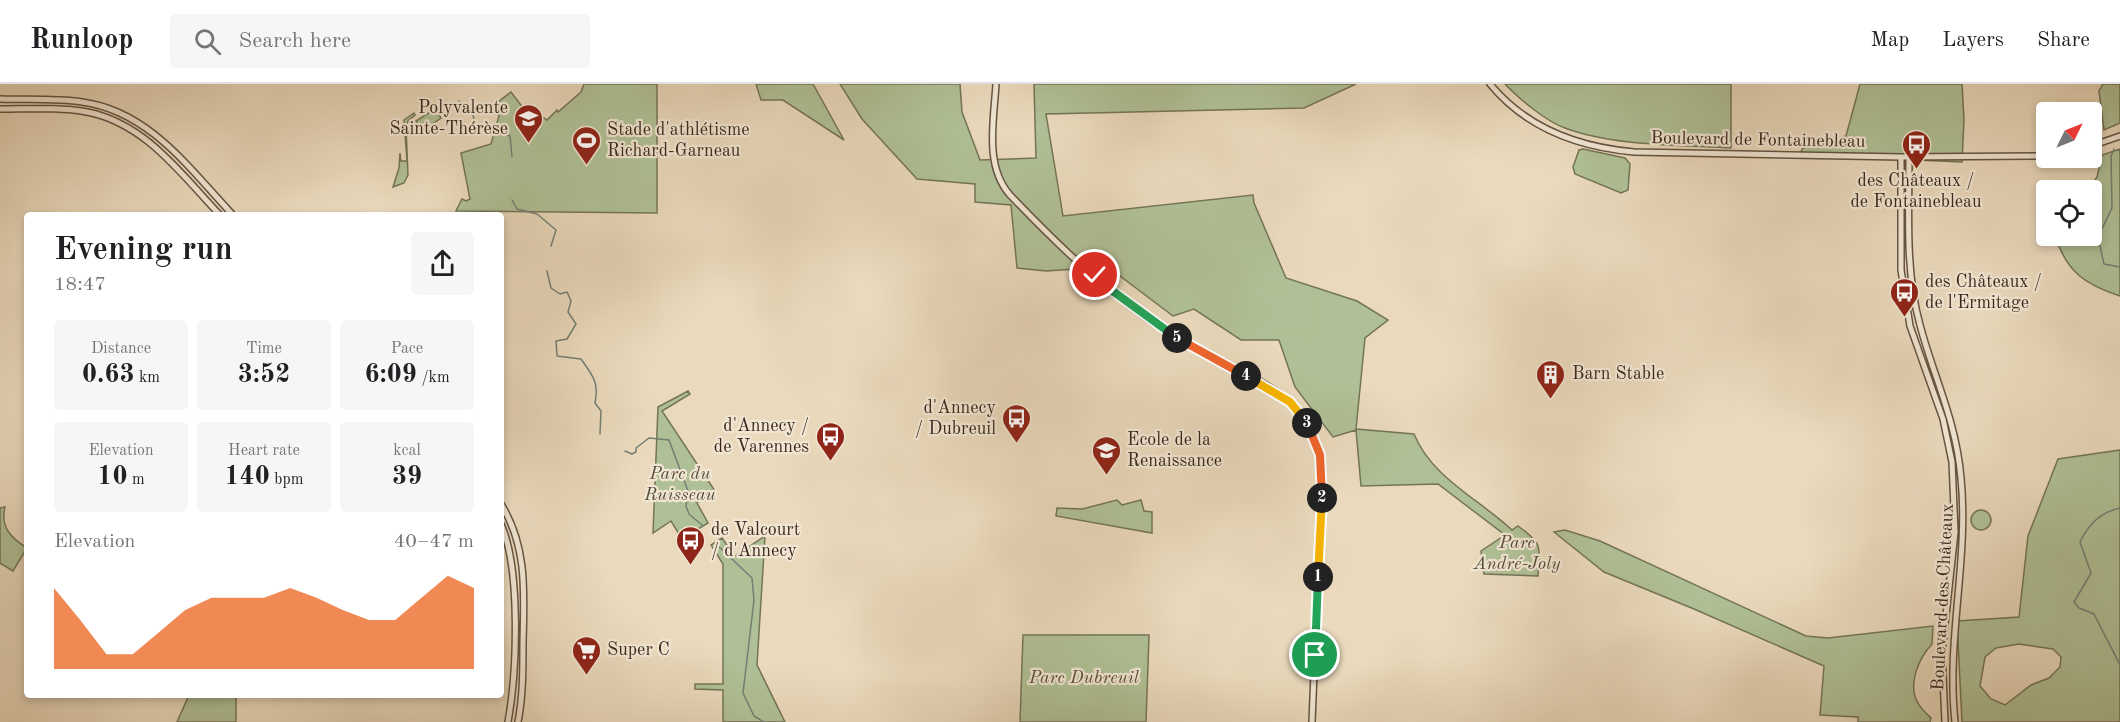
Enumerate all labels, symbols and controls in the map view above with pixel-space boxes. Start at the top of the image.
search box [170,14,590,68]
icon: search [191,25,224,58]
text: Runloop [30,27,134,55]
text: Search here [239,30,351,52]
text: Map [1870,30,1909,51]
text: Layers [1942,30,2004,51]
text: Share [2037,30,2090,51]
place label: Polyvalente Sainte-Thérèse [389,99,508,138]
school or university icon: Polyvalente Sainte-Thérèse [513,102,545,144]
north arrow [2036,102,2102,168]
map controls [2036,102,2102,246]
place label: Stade d'athlétisme Richard-Garneau [607,121,749,160]
sports icon: Stade d'athlétisme Richard-Garneau [570,124,602,166]
bus stop icon: des Châteaux / de Fontainebleau [1900,128,1932,170]
street label: Boulevard de Fontainebleau [1650,129,1866,151]
place label: des Châteaux / de Fontainebleau [1850,172,1982,211]
button: locate [2036,180,2102,246]
button: share [411,232,474,295]
text: Evening run [54,234,233,267]
pin [1069,249,1120,300]
icon: check [1078,258,1111,291]
place label: des Châteaux / de l'Ermitage [1925,273,2042,312]
text: 18:47 [54,275,106,295]
bus stop icon: des Châteaux / de l'Ermitage [1888,276,1920,318]
pin: 5 [1162,323,1192,353]
text: 5 [1172,330,1182,346]
text: Distance [91,341,151,357]
text: Time [246,341,282,357]
text: Pace [391,341,423,357]
building icon: Barn Stable [1535,358,1567,400]
pin: 4 [1231,361,1261,391]
text: 0.63 [82,362,135,388]
text: 3:52 [238,362,290,388]
text: 6:09 [364,362,417,388]
place label: Barn Stable [1572,365,1664,383]
text: 4 [1241,368,1251,384]
text: km [135,370,160,386]
text: /km [417,370,450,386]
place label: d'Annecy / Dubreuil [915,399,996,438]
bus stop icon: d'Annecy / Dubreuil [1001,402,1033,444]
pin: 3 [1292,408,1322,438]
text: 3 [1302,415,1312,431]
place label: d'Annecy / de Varennes [714,417,809,456]
bus stop icon: d'Annecy / de Varennes [814,420,846,462]
place label: Ecole de la Renaissance [1127,431,1222,470]
school or university icon: Ecole de la Renaissance [1090,434,1122,476]
text: Elevation [88,443,154,459]
text: Heart rate [228,443,300,459]
text: kcal [393,443,421,459]
text: 10 [97,464,127,490]
text: 140 [225,464,270,490]
text: 39 [392,464,422,490]
park label: Parc du Ruisseau [643,465,716,504]
text: m [127,472,145,488]
text: bpm [270,472,303,488]
pin: 2 [1307,483,1337,513]
text: 2 [1317,490,1327,506]
street label: Boulevard des Châteaux [1929,503,1957,691]
place label: de Valcourt / d'Annecy [711,521,800,560]
bus stop icon: de Valcourt / d'Annecy [674,524,706,566]
text: Elevation [54,532,135,552]
text: 40–47 m [394,532,474,552]
park label: Parc André-Joly [1472,534,1561,573]
pin: 1 [1303,562,1333,592]
text: 1 [1313,569,1323,585]
pin [1289,629,1340,680]
supermarket icon: Super C [570,634,602,676]
icon: arrive [1298,638,1331,671]
place label: Super C [607,641,670,659]
park label: Parc Dubreuil [1028,669,1140,687]

